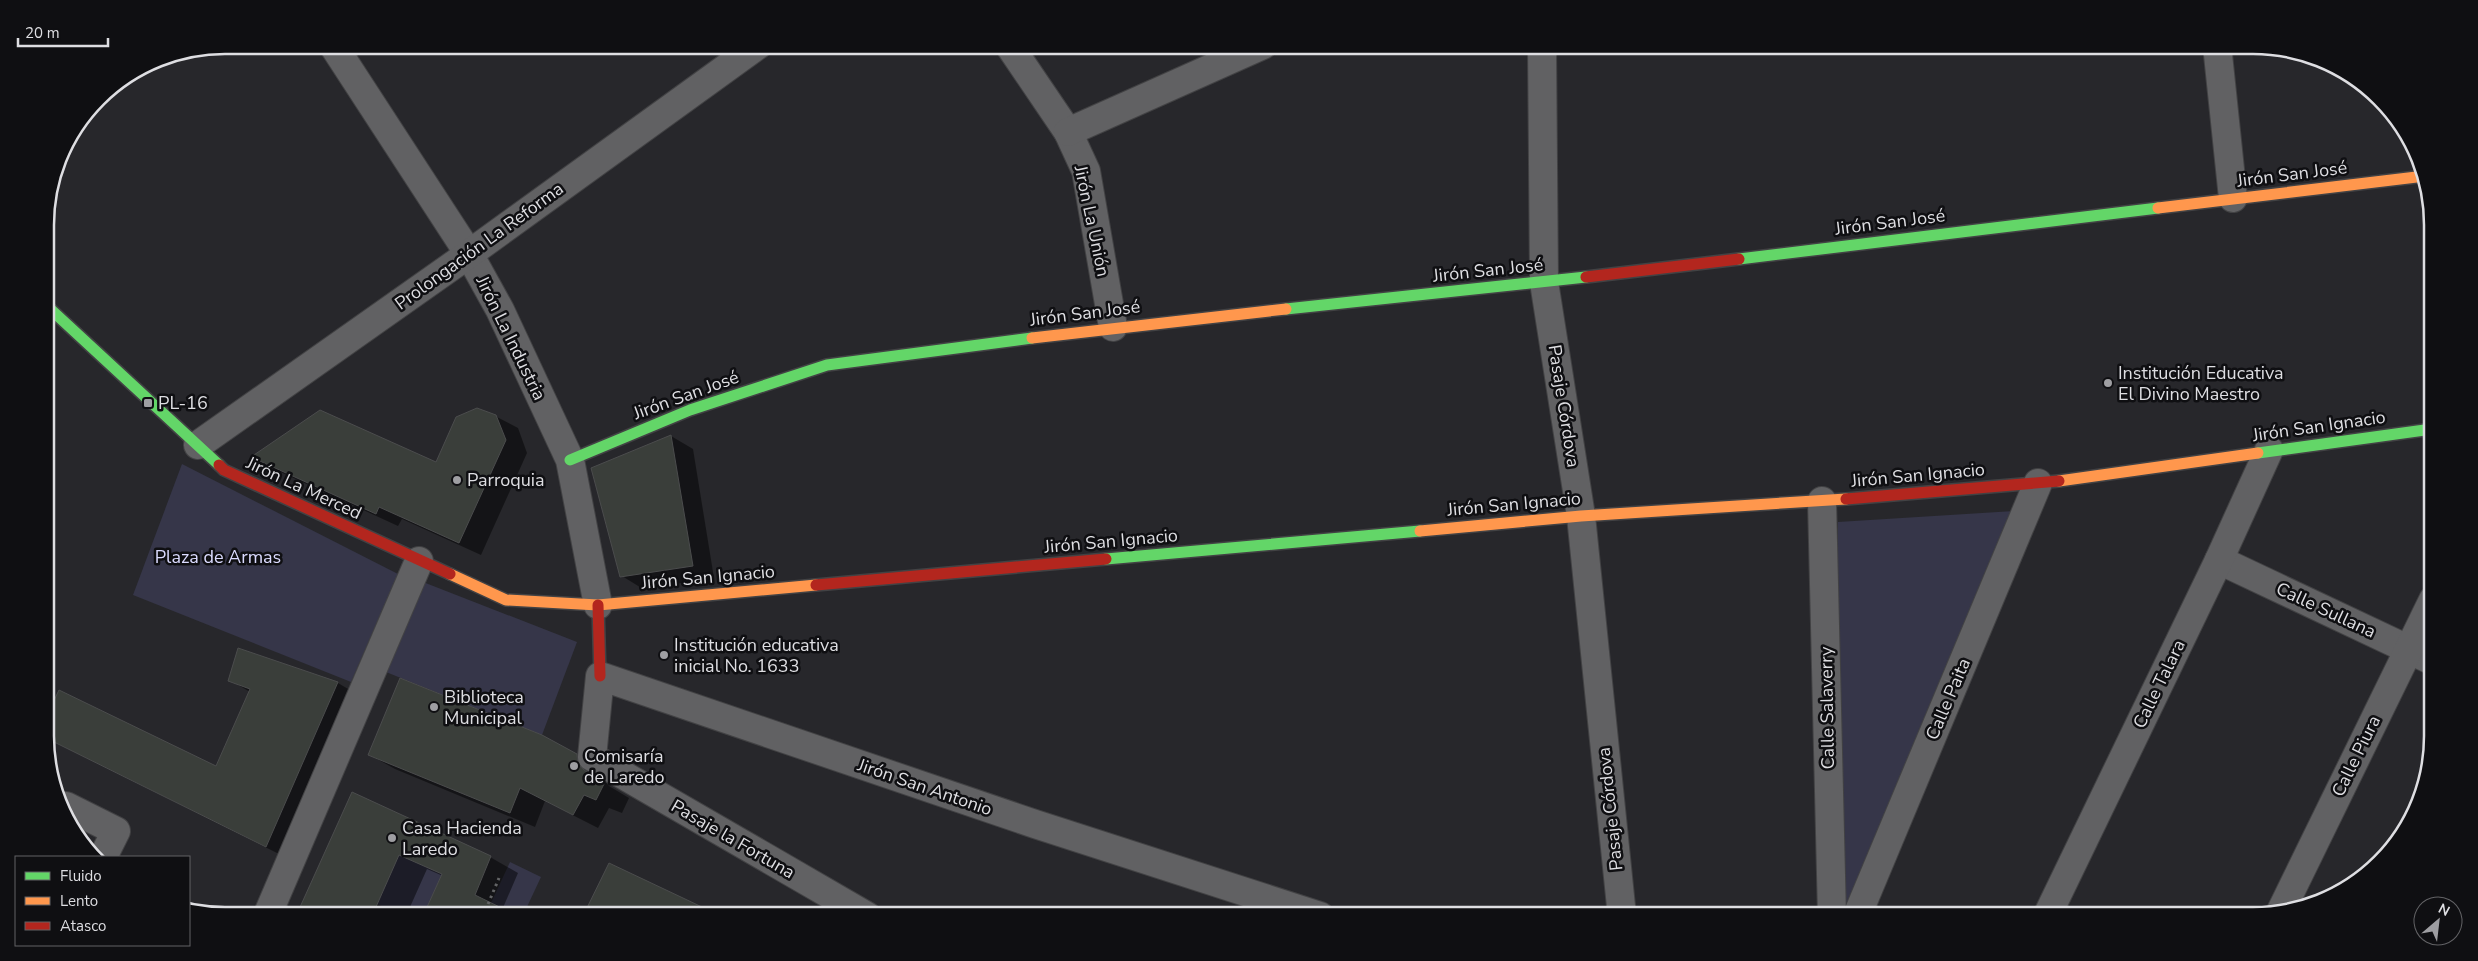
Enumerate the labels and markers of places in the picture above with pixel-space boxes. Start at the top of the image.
place label: Institución Educativa El Divino Maestro [2118,361,2284,406]
marker: Institución Educativa El Divino Maestro [2102,377,2114,389]
place label: PL-16 [158,391,208,415]
marker: PL-16 [142,397,154,409]
place label: Parroquia [467,468,545,492]
marker: Parroquia [451,474,463,486]
place label: Institución educativa inicial No. 1633 [674,633,839,678]
marker: Institución educativa inicial No. 1633 [658,649,670,661]
place label: Biblioteca Municipal [444,685,524,730]
marker: Biblioteca Municipal [428,701,440,713]
place label: Comisaría de Laredo [584,744,664,789]
marker: Comisaría de Laredo [568,760,580,772]
place label: Casa Hacienda Laredo [402,816,522,861]
marker: Casa Hacienda Laredo [386,832,398,844]

